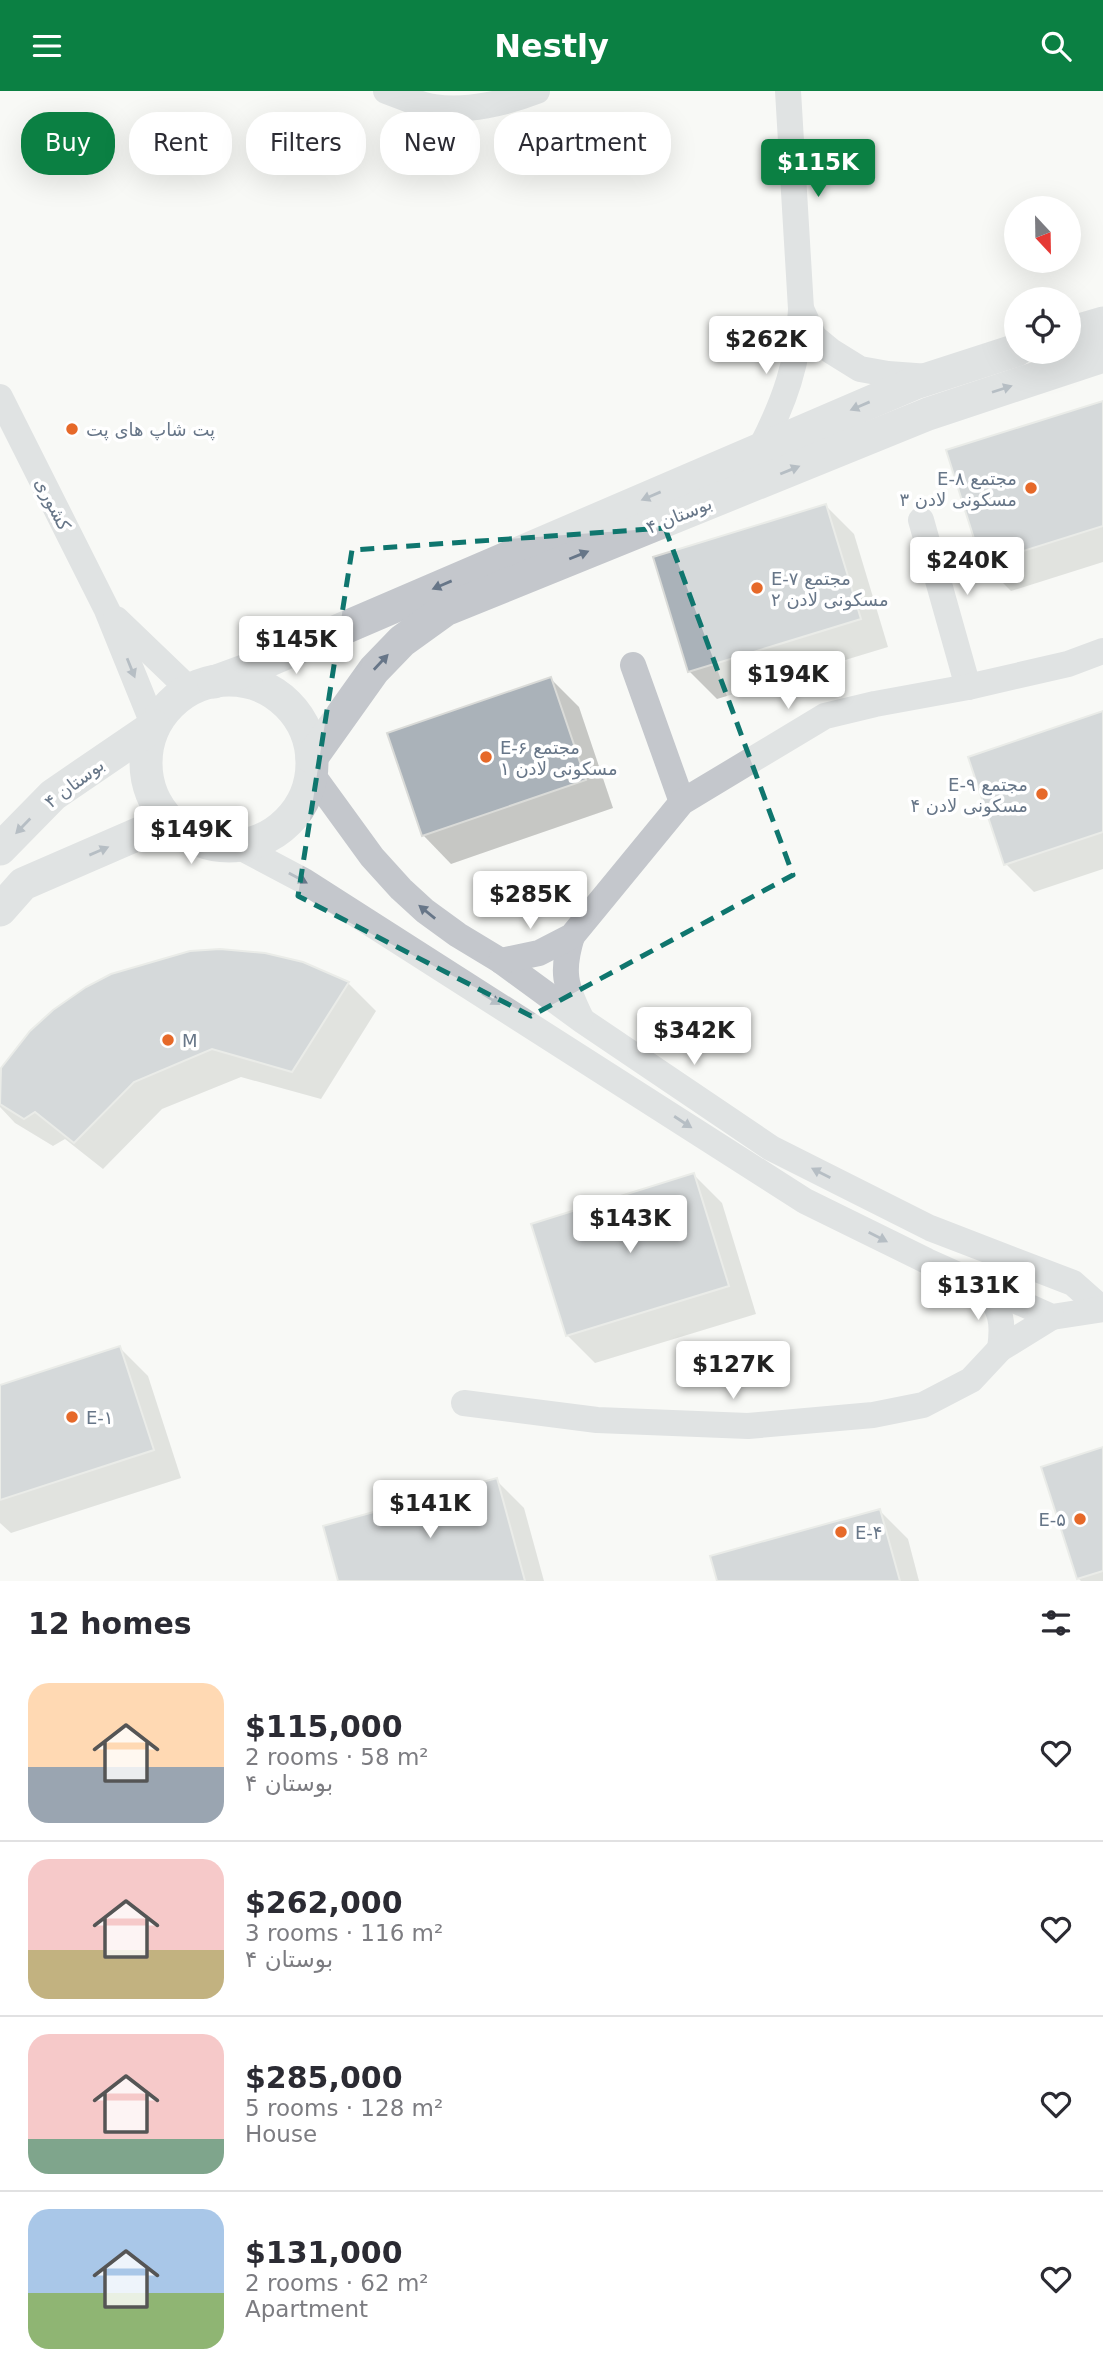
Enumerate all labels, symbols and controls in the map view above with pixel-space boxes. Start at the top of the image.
icon: menu [28,27,66,65]
text: Nestly [494,27,609,65]
icon: search [1037,27,1075,65]
chip: Buy [21,112,115,175]
chip: Rent [129,112,232,175]
chip: Filters [246,112,366,175]
chip: New [380,112,480,175]
chip: Apartment [494,112,671,175]
pin: $115K [769,139,867,199]
text: $115K [777,149,859,175]
north arrow [1004,196,1082,273]
map controls [1004,196,1081,364]
button: locate [1004,287,1081,364]
pin: $262K [717,317,815,376]
text: $262K [725,326,807,352]
one-way arrow [992,383,1013,394]
one-way arrow [850,401,871,412]
place label: پت شاپ های پت [86,419,215,441]
marker: پت شاپ های پت [64,421,80,437]
one-way arrow [779,464,800,475]
place label: E-۸ مجتمع مسکونی لادن ۳ [899,468,1017,511]
street label: کشوری [30,474,75,535]
marker: E-۸ مجتمع مسکونی لادن ۳ [1023,480,1039,496]
one-way arrow [641,491,662,502]
street label: بوستان ۴ [643,492,715,539]
pin: $240K [918,538,1016,597]
text: $240K [926,547,1008,573]
one-way arrow [569,550,590,561]
place label: E-۷ مجتمع مسکونی لادن ۲ [771,568,889,611]
one-way arrow [431,580,452,591]
marker: E-۷ مجتمع مسکونی لادن ۲ [749,580,765,596]
pin: $145K [247,617,345,676]
text: $145K [255,626,337,652]
pin: $194K [739,651,837,711]
one-way arrow [373,654,390,671]
one-way arrow [125,658,136,679]
text: $194K [747,661,829,687]
place label: E-۶ مجتمع مسکونی لادن ۱ [500,737,618,780]
marker: E-۶ مجتمع مسکونی لادن ۱ [478,749,494,765]
street label: بوستان ۴ [40,754,108,813]
place label: E-۹ مجتمع مسکونی لادن ۴ [910,774,1028,817]
marker: E-۹ مجتمع مسکونی لادن ۴ [1034,786,1050,802]
pin: $149K [142,807,240,866]
text: $149K [150,816,232,842]
one-way arrow [14,818,31,835]
one-way arrow [88,845,109,856]
pin: $285K [481,871,579,931]
one-way arrow [288,872,308,884]
text: $285K [489,881,571,907]
one-way arrow [419,905,436,920]
one-way arrow [481,992,501,1005]
pin: $342K [645,1007,743,1067]
text: $342K [653,1017,735,1043]
place label: M [182,1030,198,1051]
marker: M [160,1032,176,1048]
one-way arrow [673,1115,692,1128]
one-way arrow [811,1167,831,1178]
pin: $143K [581,1195,679,1255]
text: $143K [589,1205,671,1231]
one-way arrow [868,1232,888,1243]
pin: $131K [929,1263,1027,1322]
text: $131K [937,1272,1019,1298]
pin: $127K [684,1341,782,1401]
text: $127K [692,1351,774,1377]
place label: E-۱ [86,1407,114,1428]
marker: E-۱ [64,1409,80,1425]
pin: $141K [381,1481,479,1540]
text: $141K [389,1490,471,1516]
place label: E-۵ [1038,1509,1066,1530]
marker: E-۵ [1072,1511,1088,1527]
place label: E-۴ [855,1522,883,1543]
marker: E-۴ [833,1524,849,1540]
icon: filters [1037,1604,1075,1642]
text: 12 homes [28,1606,192,1641]
text: $115,000 [245,1709,403,1744]
icon: home [84,1711,168,1795]
icon: heart [1037,1734,1075,1772]
text: 2 rooms · 58 m² [245,1744,429,1770]
text: بوستان ۴ [245,1770,333,1796]
text: $262,000 [245,1885,403,1920]
icon: home [84,1887,168,1971]
icon: heart [1037,1910,1075,1948]
text: 3 rooms · 116 m² [245,1920,443,1946]
text: بوستان ۴ [245,1946,333,1972]
text: $285,000 [245,2060,403,2095]
icon: home [84,2062,168,2146]
icon: heart [1037,2085,1075,2123]
text: 5 rooms · 128 m² [245,2095,443,2121]
text: House [245,2121,317,2147]
text: $131,000 [245,2235,403,2270]
icon: home [84,2237,168,2321]
icon: heart [1037,2260,1075,2298]
text: 2 rooms · 62 m² [245,2270,429,2296]
text: Apartment [245,2296,368,2322]

